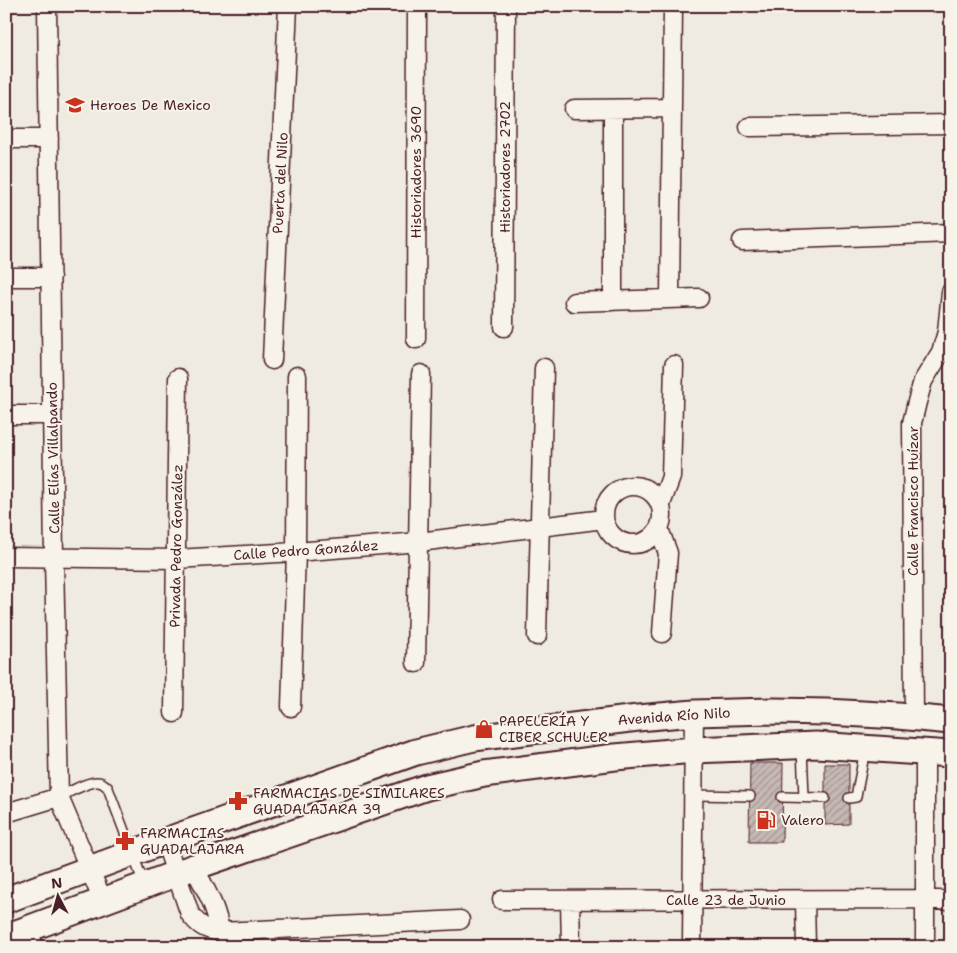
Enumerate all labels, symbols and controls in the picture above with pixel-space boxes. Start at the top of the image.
school or university icon: Heroes De Mexico [64,94,86,116]
place label: Heroes De Mexico [90,96,211,114]
street label: Historiadores 2702 [496,101,514,233]
street label: Historiadores 3690 [407,106,425,238]
street label: Puerta del Nilo [268,132,292,234]
street label: Calle Elías Villalpando [43,382,63,534]
street label: Calle Francisco Huízar [904,426,922,576]
street label: Privada Pedro González [166,464,186,628]
street label: Calle Pedro González [233,536,379,564]
street label: Avenida Río Nilo [617,703,731,729]
place label: PAPELERÍA Y CIBER SCHULER [499,712,608,746]
shop icon: PAPELERÍA Y CIBER SCHULER [473,718,495,740]
place label: FARMACIAS DE SIMILARES GUADALAJARA 39 [253,784,445,818]
pharmacy icon: FARMACIAS DE SIMILARES GUADALAJARA 39 [227,790,249,812]
fuel station icon: Valero [755,809,777,831]
place label: Valero [781,811,824,829]
place label: FARMACIAS GUADALAJARA [140,824,244,858]
pharmacy icon: FARMACIAS GUADALAJARA [114,830,136,852]
north arrow [32,870,82,920]
text: N [50,874,63,893]
street label: Calle 23 de Junio [666,891,786,909]

